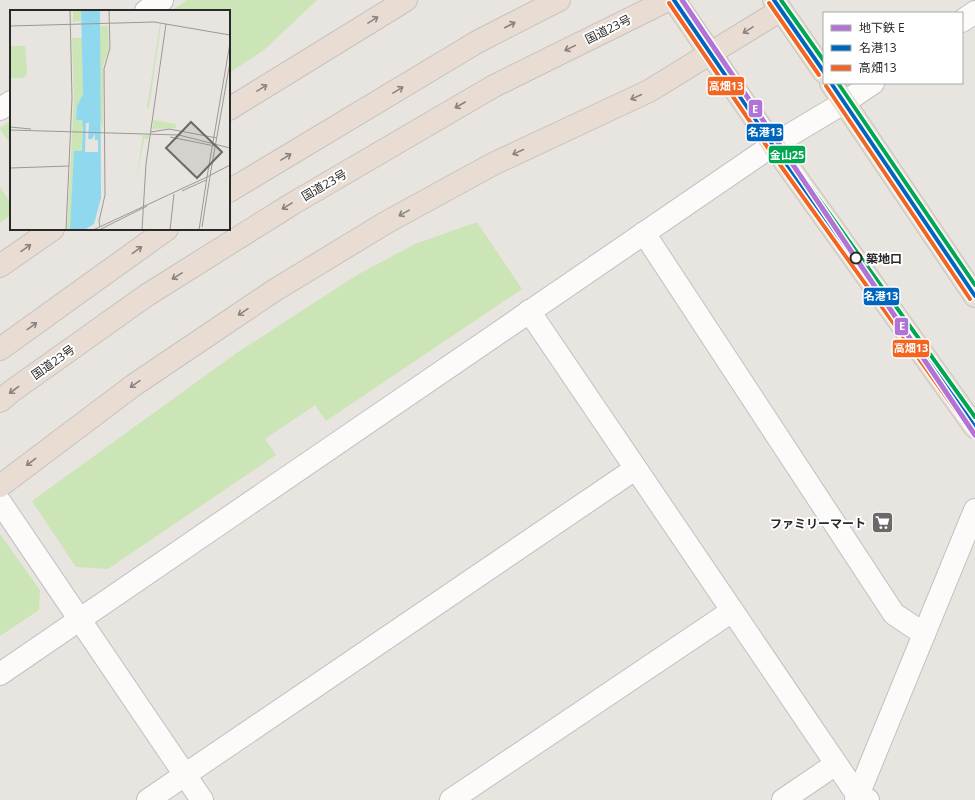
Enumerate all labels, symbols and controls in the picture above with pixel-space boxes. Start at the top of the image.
inset map [10,10,230,230]
street label: 国道23号 [582,10,634,48]
legend [823,12,963,84]
one-way arrow [367,16,379,24]
text: 地下鉄 E [859,19,905,36]
one-way arrow [504,21,516,28]
one-way arrow [743,26,754,34]
text: 名港13 [859,39,897,56]
one-way arrow [564,45,576,52]
text: 高畑13 [859,59,897,76]
line badge: 高畑13 [707,76,745,96]
text: 高畑13 [709,78,743,93]
one-way arrow [256,84,268,92]
one-way arrow [392,85,404,93]
one-way arrow [631,94,643,101]
line badge: E [748,99,763,118]
text: E [752,101,758,116]
one-way arrow [454,102,466,110]
line badge: 名港13 [746,123,784,142]
text: 名港13 [748,124,782,139]
line badge: 金山25 [768,145,806,164]
text: 金山25 [770,147,804,162]
one-way arrow [513,149,525,156]
one-way arrow [280,152,292,160]
street label: 国道23号 [298,165,350,205]
one-way arrow [282,202,293,211]
one-way arrow [398,210,410,217]
one-way arrow [21,244,32,252]
one-way arrow [132,246,143,254]
place label: 築地口 [866,250,902,267]
marker: 築地口 [849,251,863,265]
one-way arrow [171,272,183,280]
line badge: 名港13 [863,287,900,306]
text: 名港13 [864,288,898,303]
one-way arrow [237,308,248,316]
line badge: E [894,317,909,336]
text: E [899,318,905,333]
one-way arrow [26,322,37,330]
line badge: 高畑13 [892,339,930,358]
text: 高畑13 [894,340,928,355]
street label: 国道23号 [28,341,78,383]
one-way arrow [129,380,140,388]
one-way arrow [8,386,19,394]
one-way arrow [25,458,36,467]
supermarket icon: ファミリーマート [869,510,895,536]
place label: ファミリーマート [770,515,866,532]

